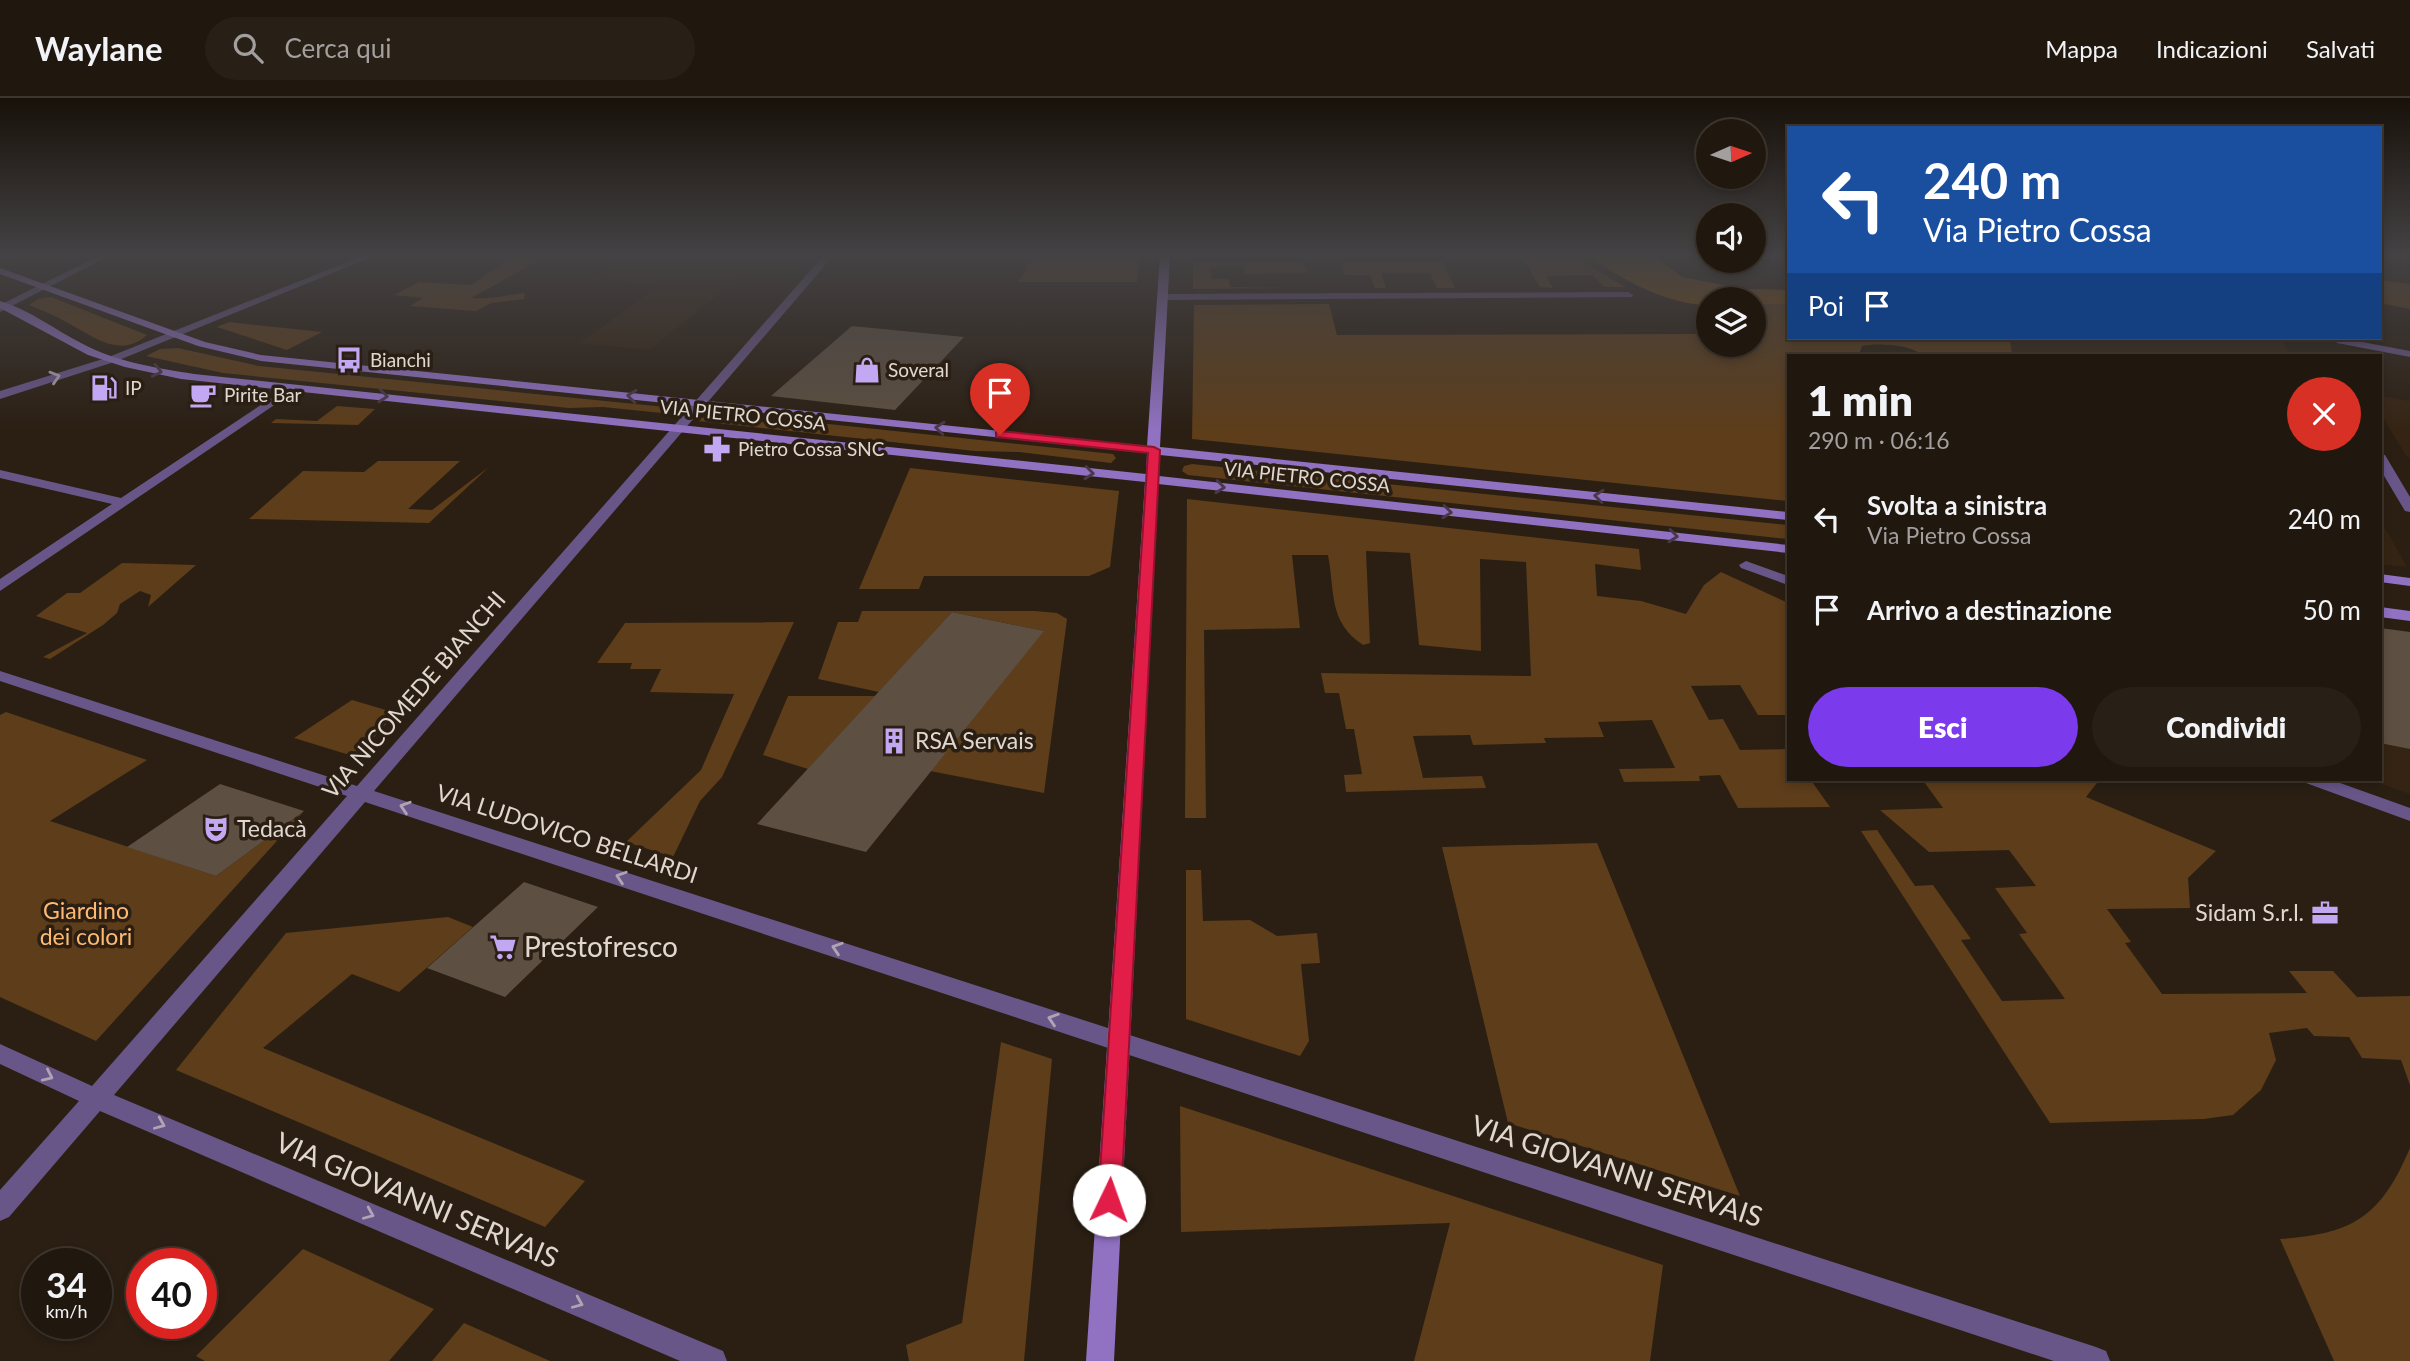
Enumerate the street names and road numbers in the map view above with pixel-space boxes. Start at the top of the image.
street label: VIA PIETRO COSSA [659,394,827,435]
street label: VIA PIETRO COSSA [1223,456,1391,497]
street label: VIA NICOMEDE BIANCHI [316,585,511,804]
street label: VIA LUDOVICO BELLARDI [433,778,702,889]
street label: VIA GIOVANNI SERVAIS [1467,1107,1767,1233]
street label: VIA GIOVANNI SERVAIS [271,1124,564,1274]

